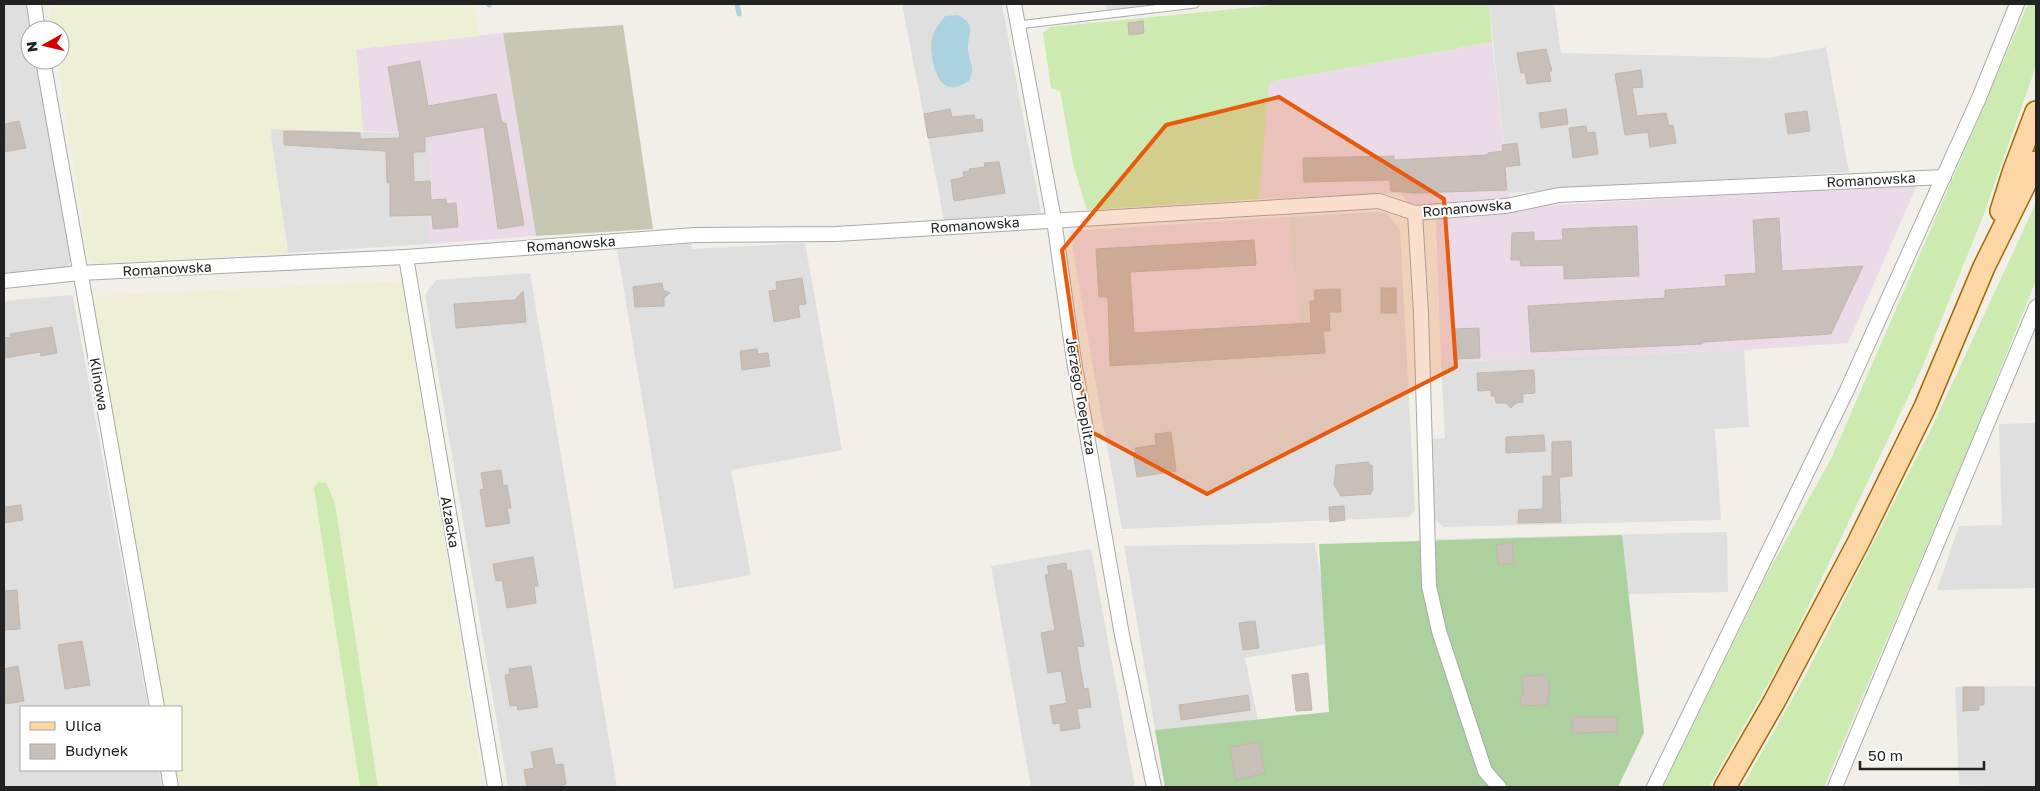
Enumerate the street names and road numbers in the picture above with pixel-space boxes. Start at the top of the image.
street label: Romanowska [1826,169,1916,190]
street label: Romanowska [1422,195,1512,220]
street label: Romanowska [930,213,1020,236]
street label: Romanowska [526,232,616,255]
street label: Romanowska [122,258,212,279]
street label: Jerzego Toeplitza [1063,336,1100,456]
street label: Klinowa [86,356,113,412]
street label: Alzacka [438,495,463,549]

